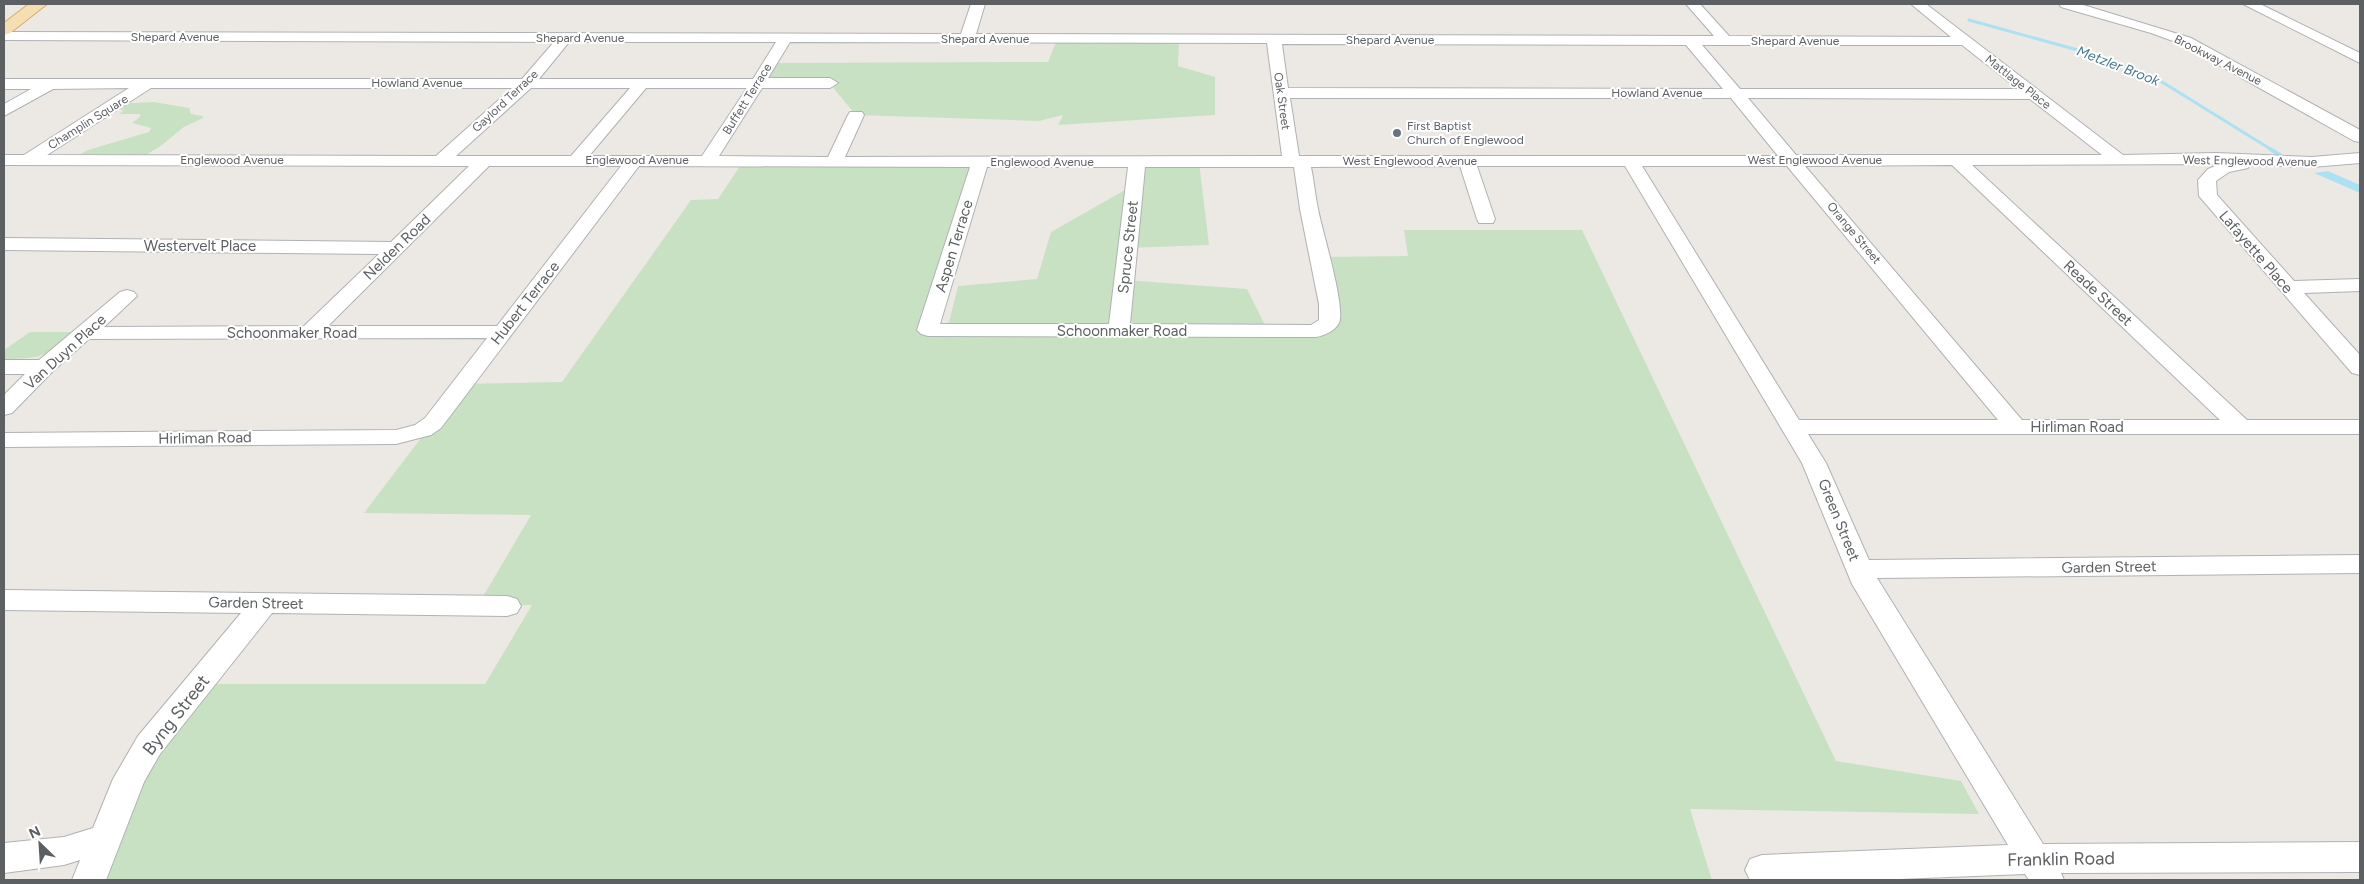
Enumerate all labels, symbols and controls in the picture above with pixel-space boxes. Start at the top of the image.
street label: Shepard Avenue [131,30,220,44]
street label: Shepard Avenue [536,31,625,45]
street label: Shepard Avenue [941,32,1030,46]
street label: Brookway Avenue [2172,32,2264,88]
street label: Shepard Avenue [1346,33,1435,47]
street label: Shepard Avenue [1751,34,1840,48]
water label: Metzler Brook [2074,42,2163,90]
street label: Mattlage Place [1982,52,2054,112]
street label: Buffett Terrace [720,61,775,137]
street label: Gaylord Terrace [469,67,541,135]
street label: Oak Street [1271,71,1293,131]
street label: Howland Avenue [371,76,463,90]
street label: Howland Avenue [1611,86,1703,100]
street label: Champlin Square [45,92,131,152]
place label: First Baptist Church of Englewood [1407,119,1524,147]
marker: First Baptist Church of Englewood [1391,127,1403,139]
street label: Englewood Avenue [180,153,284,167]
street label: Englewood Avenue [585,153,689,167]
street label: West Englewood Avenue [1748,153,1883,167]
street label: West Englewood Avenue [2183,153,2318,169]
street label: West Englewood Avenue [1343,154,1478,168]
street label: Englewood Avenue [990,155,1094,169]
street label: Aspen Terrace [931,198,977,294]
street label: Spruce Street [1114,199,1142,294]
street label: Orange Street [1824,199,1884,267]
street label: Lafayette Place [2215,207,2297,297]
street label: Nelden Road [360,210,434,284]
street label: Westervelt Place [144,237,256,255]
street label: Reade Street [2060,256,2137,330]
street label: Hubert Terrace [487,258,563,348]
street label: Van Duyn Place [20,310,110,394]
street label: Schoonmaker Road [1057,322,1187,340]
street label: Schoonmaker Road [227,324,357,342]
street label: Hirliman Road [2030,418,2124,436]
street label: Hirliman Road [158,428,252,448]
street label: Green Street [1814,476,1864,564]
street label: Garden Street [2061,557,2157,577]
street label: Garden Street [208,593,304,613]
street label: Byng Street [138,670,214,760]
north arrow [15,819,65,869]
text: N [26,823,43,843]
street label: Franklin Road [2007,847,2115,871]

